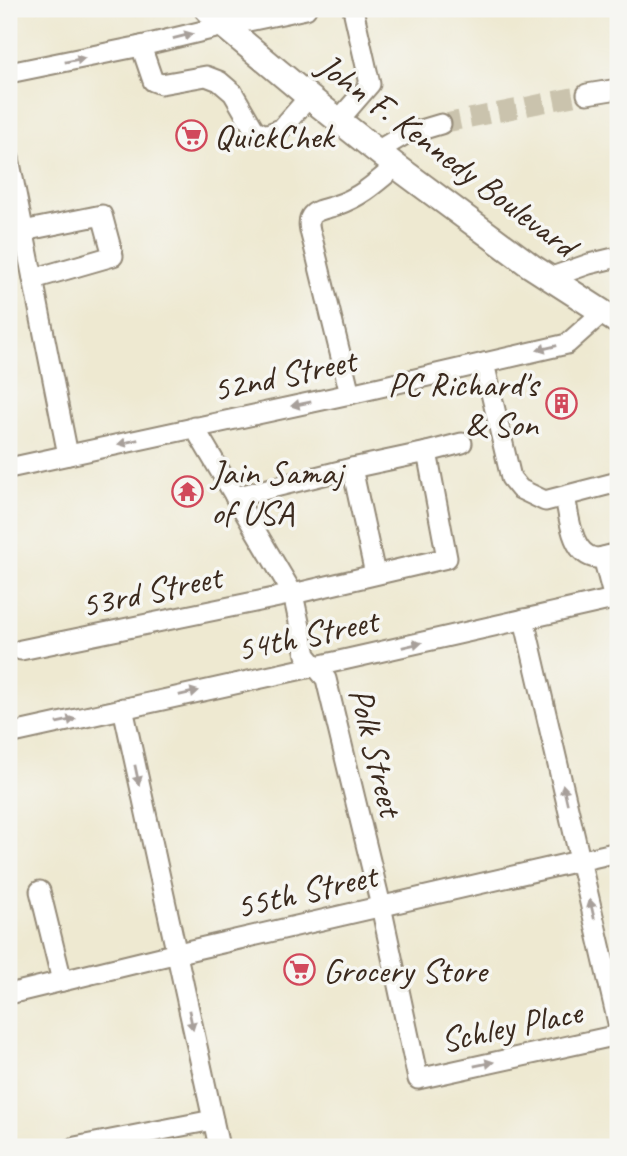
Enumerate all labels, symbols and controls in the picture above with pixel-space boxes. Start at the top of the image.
one-way arrow [172,30,194,41]
street label: John F. Kennedy Boulevard [307,42,589,270]
one-way arrow [64,54,86,65]
place label: QuickChek [214,114,336,159]
supermarket icon: QuickChek [174,119,208,153]
street label: 52nd Street [208,337,363,412]
one-way arrow [536,343,558,354]
place label: PC Richard's & Son [388,362,541,447]
building icon: PC Richard's & Son [544,387,578,421]
one-way arrow [290,399,312,410]
one-way arrow [117,436,139,447]
place label: Jain Samaj of USA [209,450,346,535]
temple icon: Jain Samaj of USA [171,475,205,509]
street label: 53rd Street [77,554,228,628]
street label: 54th Street [232,597,385,672]
one-way arrow [401,639,423,650]
street label: Polk Street [338,683,414,824]
one-way arrow [178,688,200,699]
one-way arrow [55,715,77,726]
one-way arrow [132,764,143,786]
one-way arrow [560,782,571,804]
street label: 55th Street [231,852,384,929]
one-way arrow [586,898,597,920]
place label: Grocery Store [323,948,489,993]
supermarket icon: Grocery Store [283,953,317,987]
street label: Schley Place [436,989,588,1063]
one-way arrow [185,1009,196,1031]
one-way arrow [473,1058,495,1069]

